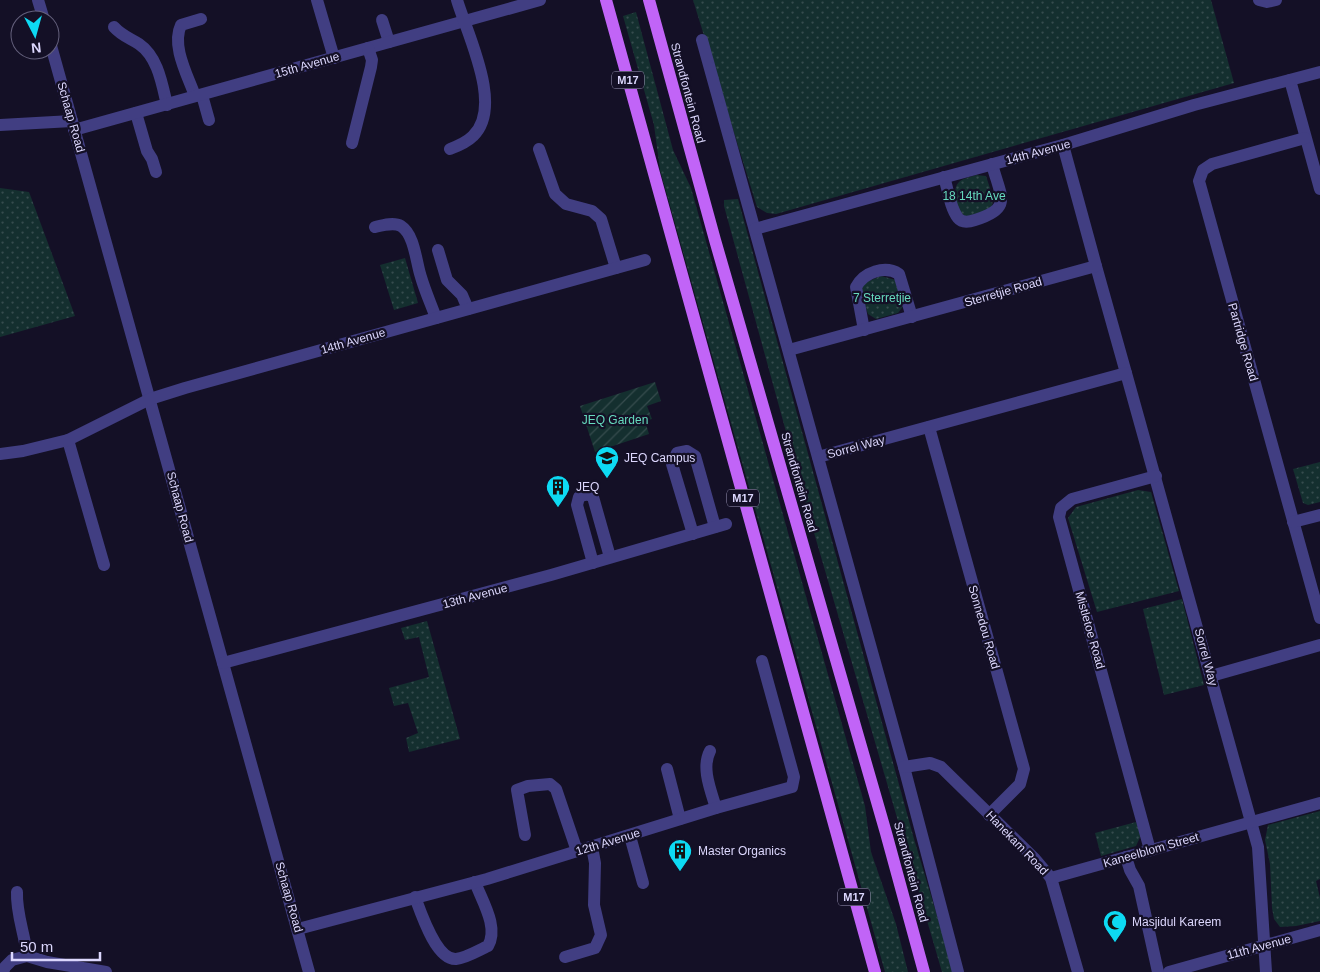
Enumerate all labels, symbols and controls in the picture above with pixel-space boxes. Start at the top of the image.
north arrow [10,10,60,60]
text: N [30,39,42,56]
street label: Strandfontein Road [668,41,708,145]
street label: 15th Avenue [273,49,341,81]
road number: M17 [612,72,644,88]
street label: Schaap Road [54,80,88,154]
street label: 14th Avenue [1004,137,1072,167]
park label: 18 14th Ave [942,189,1006,203]
street label: Sterretjie Road [963,274,1043,310]
park label: 7 Sterretjie [853,291,911,305]
street label: Partridge Road [1225,301,1261,383]
street label: 14th Avenue [319,325,387,357]
park label: JEQ Garden [582,413,648,427]
street label: Strandfontein Road [778,430,820,534]
street label: Sorrel Way [826,433,886,461]
school or university icon: JEQ Campus [594,445,620,479]
place label: JEQ Campus [624,451,695,465]
street label: Schaap Road [164,470,196,544]
building icon: JEQ [545,474,571,508]
place label: JEQ [576,480,599,494]
road number: M17 [727,489,759,506]
street label: 13th Avenue [441,581,509,611]
street label: Sonnedou Road [965,583,1003,671]
street label: Mistletoe Road [1072,590,1108,670]
street label: Sorrel Way [1192,627,1220,687]
street label: Hanekam Road [983,808,1051,878]
street label: Strandfontein Road [891,820,931,924]
street label: 12th Avenue [574,825,642,858]
street label: Kaneelblom Street [1102,829,1201,870]
building icon: Master Organics [667,838,693,872]
place label: Master Organics [698,844,786,858]
street label: Schaap Road [272,860,306,934]
road number: M17 [838,889,870,906]
mosque icon: Masjidul Kareem [1102,909,1128,943]
place label: Masjidul Kareem [1132,915,1221,929]
scale bar [12,930,100,962]
street label: 11th Avenue [1225,932,1293,962]
text: 50 m [20,938,53,955]

